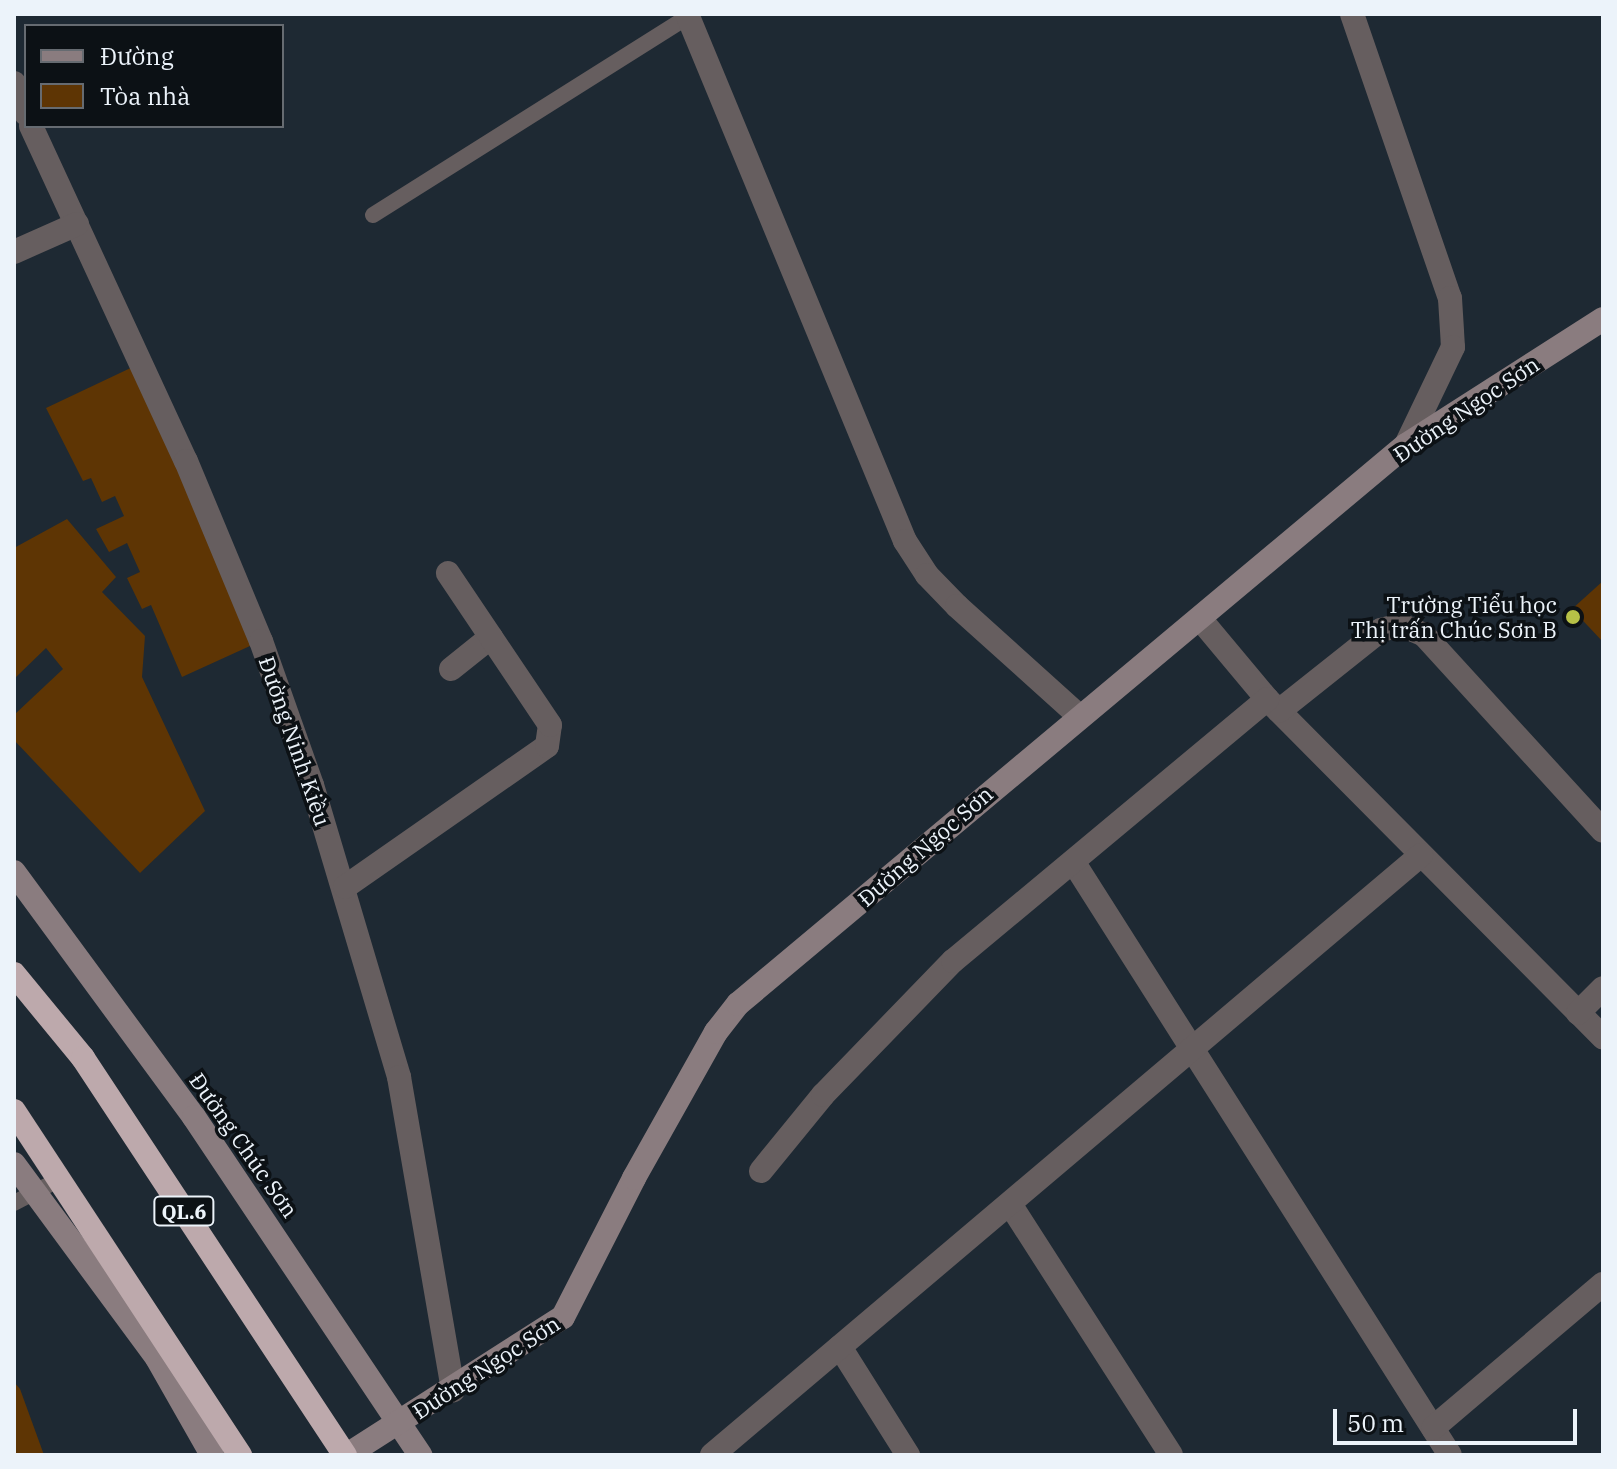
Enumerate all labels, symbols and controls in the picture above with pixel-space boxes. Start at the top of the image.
legend [24,24,284,128]
text: Đường [100,40,174,72]
text: Tòa nhà [100,80,190,112]
street label: Đường Ngọc Sơn [1388,351,1544,467]
place label: Trường Tiểu học Thị trấn Chúc Sơn B [1351,591,1557,642]
marker: Trường Tiểu học Thị trấn Chúc Sơn B [1564,608,1582,626]
street label: Đường Ninh Kiều [254,653,336,829]
street label: Đường Ngọc Sơn [852,780,998,912]
street label: Đường Chúc Sơn [184,1068,304,1222]
road number: QL.6 [152,1195,216,1227]
street label: Đường Ngọc Sơn [408,1310,564,1424]
scale bar [1337,1393,1581,1443]
text: 50 m [1347,1407,1404,1439]

